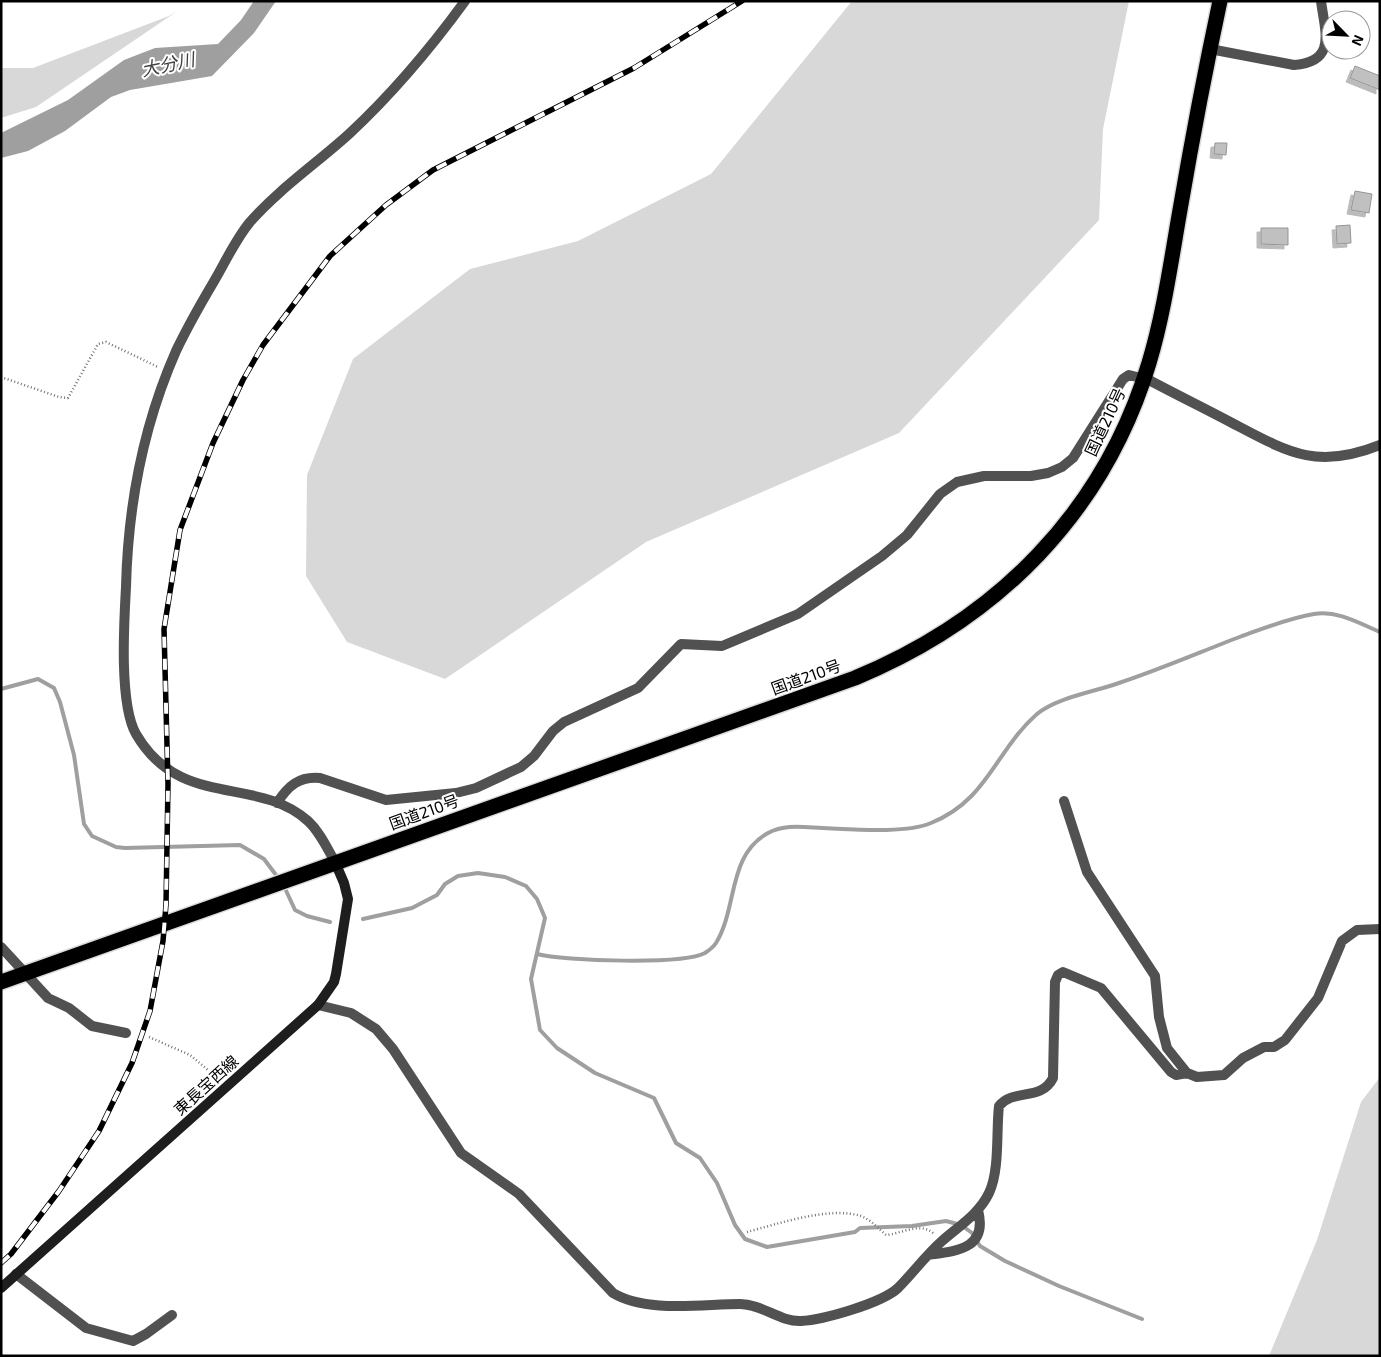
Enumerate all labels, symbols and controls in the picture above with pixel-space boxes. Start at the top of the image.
north arrow [1321,10,1371,60]
text: N [1349,32,1368,49]
water label: 大分川 [139,47,198,80]
street label: 国道210号 [1081,385,1129,459]
street label: 国道210号 [768,655,843,698]
street label: 国道210号 [386,790,461,833]
street label: 東長宝西線 [170,1051,242,1118]

